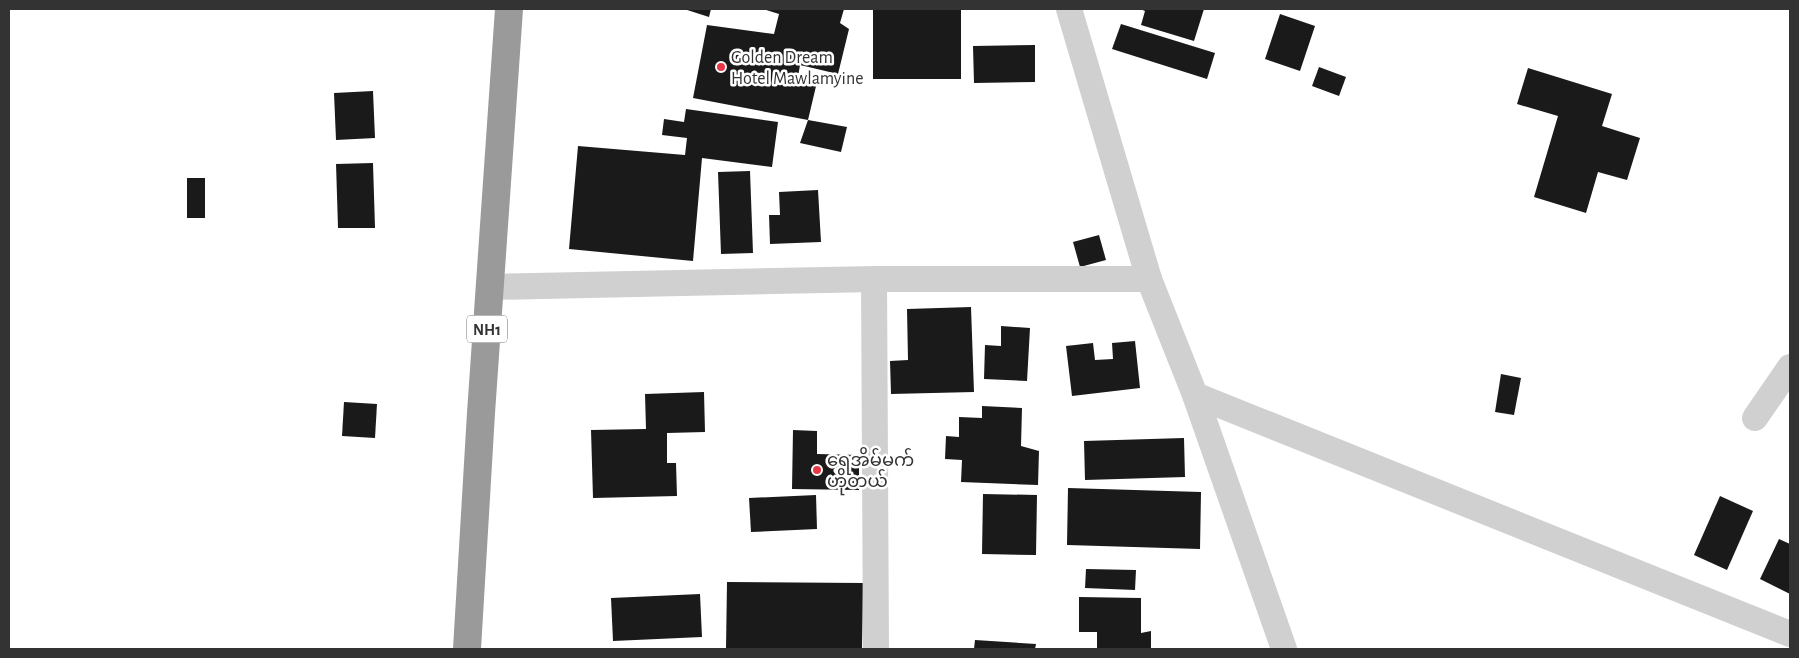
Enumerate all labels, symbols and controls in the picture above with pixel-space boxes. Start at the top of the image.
place label: Golden Dream Hotel Mawlamyine [731,49,864,88]
marker: Golden Dream Hotel Mawlamyine [715,61,727,73]
road number: NH1 [467,316,507,342]
place label: ရွှေအိမ်မက် ဟိုတယ် [827,446,914,496]
marker: ရွှေအိမ်မက် ဟိုတယ် [811,464,823,476]

